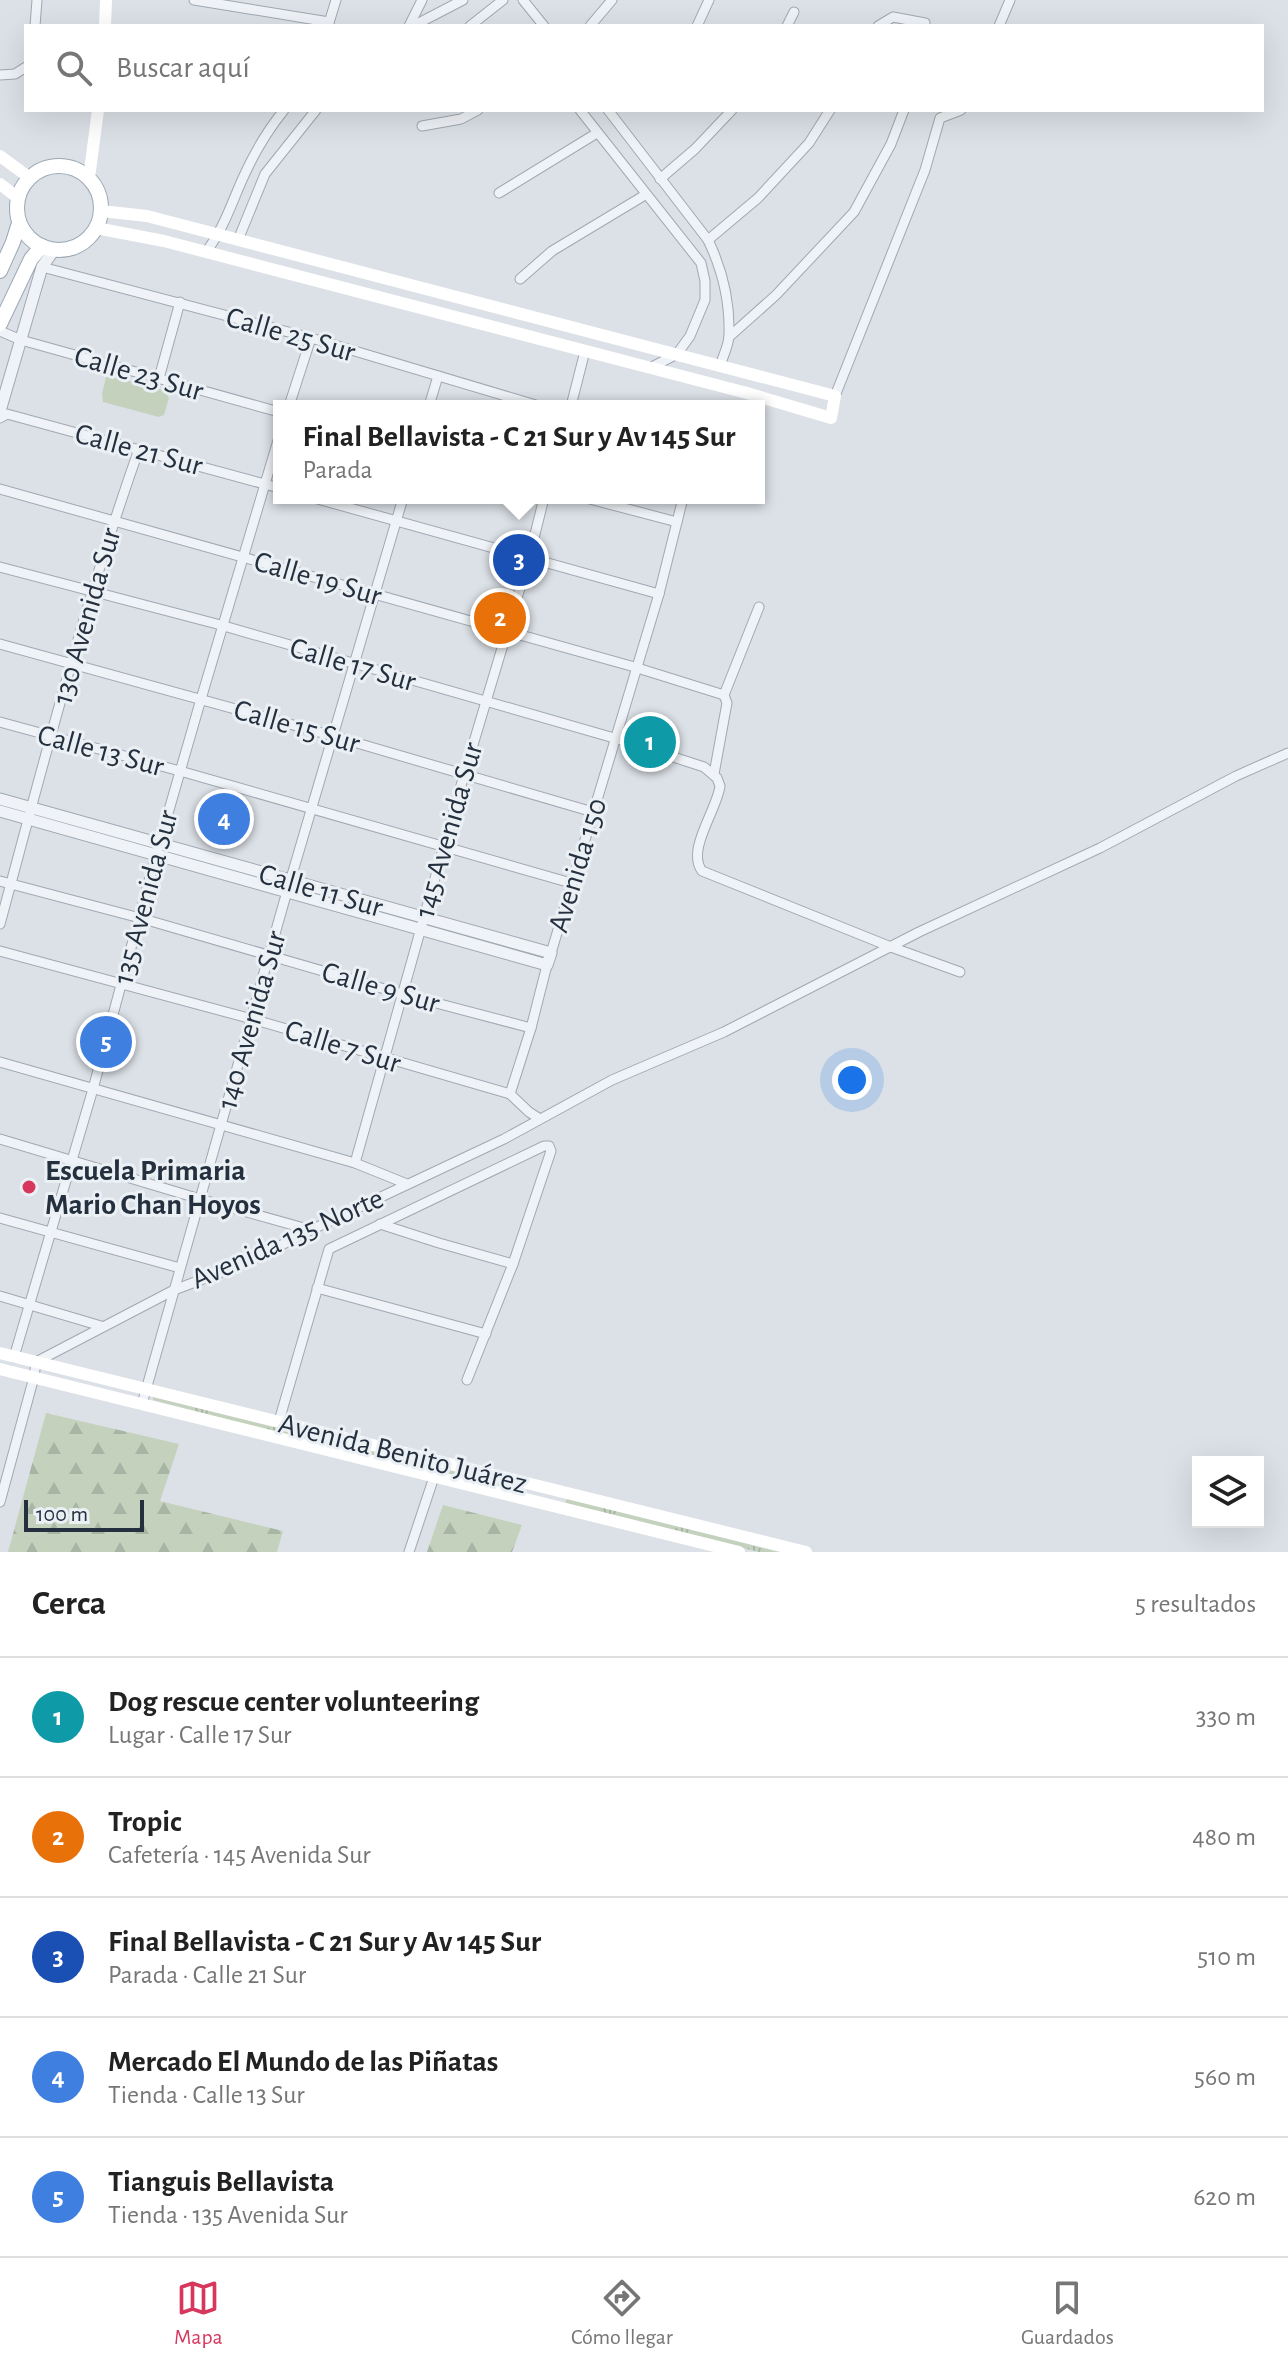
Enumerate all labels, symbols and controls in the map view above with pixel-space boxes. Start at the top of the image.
search box [24,24,1264,112]
icon: search [52,46,96,90]
text: Buscar aquí [116,53,250,83]
street label: Calle 25 Sur [223,302,359,368]
street label: Calle 23 Sur [71,341,207,407]
popup [273,400,765,504]
street label: Calle 21 Sur [72,419,206,481]
text: Final Bellavista - C 21 Sur y Av 145 Sur [302,422,736,452]
text: Parada [302,457,373,483]
street label: 130 Avenida Sur [47,524,127,708]
pin: 3 [493,530,545,590]
street label: Calle 19 Sur [250,546,385,612]
pin: 2 [474,588,526,648]
street label: Calle 17 Sur [286,633,419,697]
street label: Calle 15 Sur [230,695,363,759]
pin: 1 [624,712,676,772]
street label: Calle 13 Sur [34,720,167,782]
street label: 145 Avenida Sur [410,739,488,921]
pin: 4 [198,789,250,849]
street label: Avenida 150 [543,795,613,936]
street label: 135 Avenida Sur [108,807,184,988]
street label: Calle 11 Sur [255,859,386,923]
street label: 140 Avenida Sur [212,927,292,1113]
street label: Calle 9 Sur [318,957,443,1019]
pin: 5 [80,1012,132,1072]
street label: Calle 7 Sur [281,1015,404,1079]
your location [832,1060,872,1100]
place label: Escuela Primaria Mario Chan Hoyos [45,1156,261,1220]
marker: Escuela Primaria Mario Chan Hoyos [20,1178,38,1196]
street label: Avenida 135 Norte [187,1183,388,1295]
street label: Avenida Benito Juárez [275,1409,530,1499]
map controls [1192,1456,1264,1528]
button: layers [1192,1456,1264,1528]
scale bar [24,1496,144,1532]
text: 100 m [36,1503,88,1525]
text: Cerca [32,1587,106,1621]
text: 5 resultados [1135,1591,1256,1617]
text: Dog rescue center volunteering [108,1687,479,1717]
text: 1 [53,1704,63,1730]
text: 330 m [1196,1704,1256,1730]
text: Lugar · Calle 17 Sur [108,1722,291,1748]
text: Tropic [108,1807,182,1837]
text: 2 [52,1824,64,1850]
text: 480 m [1192,1824,1256,1850]
text: Cafetería · 145 Avenida Sur [108,1842,371,1868]
text: Final Bellavista - C 21 Sur y Av 145 Sur [108,1927,541,1957]
text: 3 [52,1944,64,1970]
text: 510 m [1197,1944,1256,1970]
text: Parada · Calle 21 Sur [108,1962,306,1988]
text: Mercado El Mundo de las Piñatas [108,2047,498,2077]
text: 4 [51,2064,65,2090]
text: 560 m [1194,2064,1256,2090]
text: Tienda · Calle 13 Sur [108,2082,305,2108]
text: Tianguis Bellavista [108,2167,334,2197]
text: 5 [52,2184,64,2210]
text: 620 m [1193,2184,1256,2210]
text: Tienda · 135 Avenida Sur [108,2202,348,2228]
tab: Mapa [174,2276,223,2350]
tab: Cómo llegar [571,2276,673,2350]
tab: Guardados [1021,2276,1114,2350]

